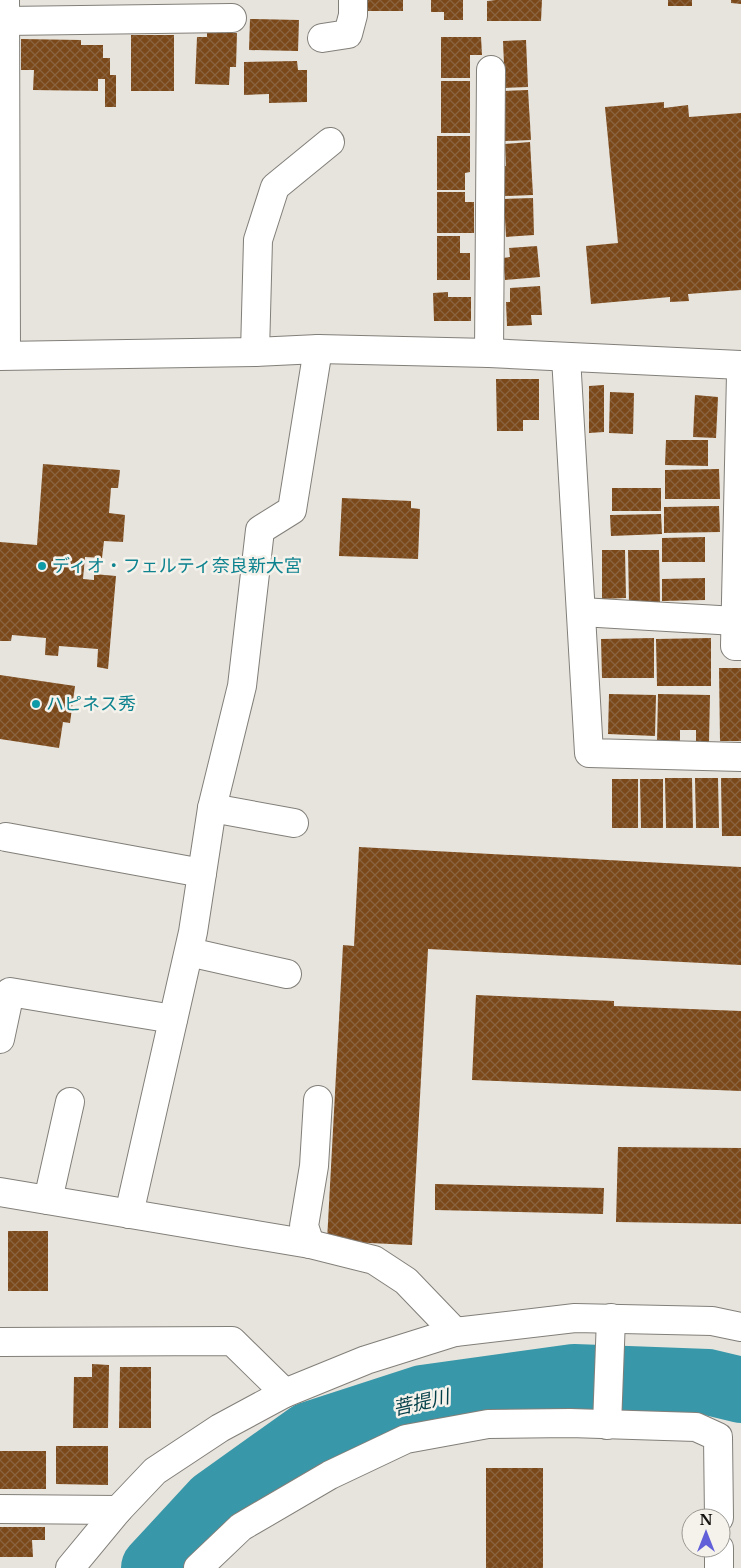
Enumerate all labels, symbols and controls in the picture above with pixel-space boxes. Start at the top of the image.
place label: ディオ・フェルティ奈良新大宮 [52,555,302,577]
marker: ディオ・フェルティ奈良新大宮 [36,560,48,572]
place label: ハピネス秀 [46,693,136,715]
marker: ハピネス秀 [30,698,42,710]
water label: 菩提川 [391,1384,453,1420]
north arrow [681,1508,731,1558]
text: N [699,1511,713,1529]

